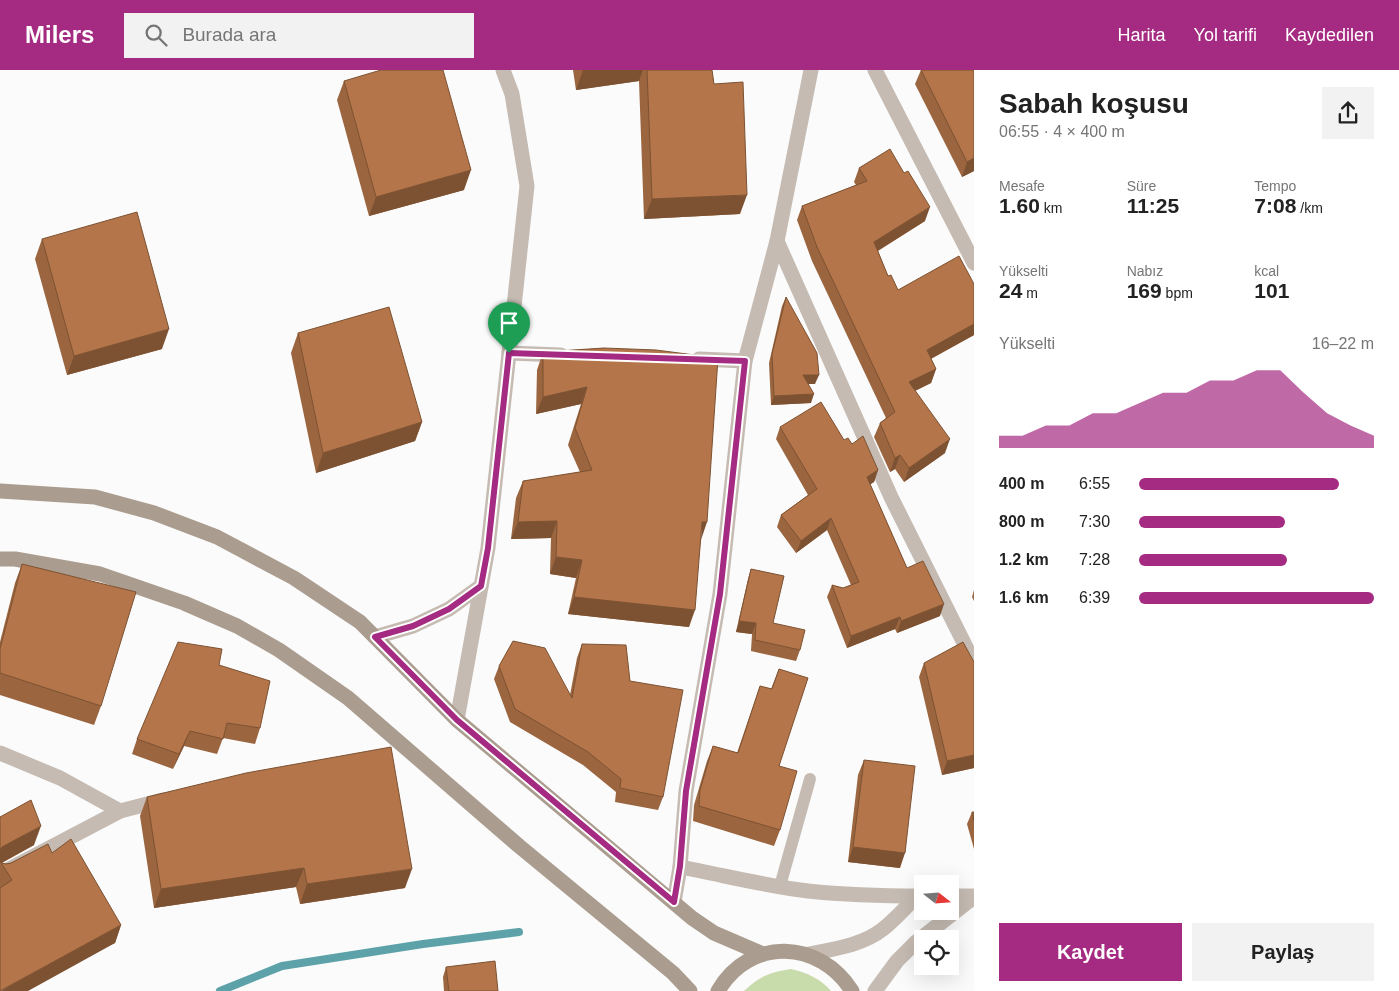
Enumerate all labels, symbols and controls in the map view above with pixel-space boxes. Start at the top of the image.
search box [124,13,474,58]
text: Milers [25,21,94,48]
icon: search [142,21,170,49]
text: Burada ara [182,24,276,45]
text: Harita [1118,25,1166,45]
text: Yol tarifi [1194,25,1257,45]
text: Kaydedilen [1285,25,1374,45]
button: share [1322,87,1374,139]
text: Sabah koşusu [999,88,1189,119]
text: 06:55 · 4 × 400 m [999,123,1125,140]
text: Mesafe [999,178,1045,194]
text: Süre [1127,178,1156,194]
text: Tempo [1254,178,1296,194]
text: 1.60 [999,194,1040,217]
text: 11:25 [1127,194,1179,217]
text: 7:08 [1254,194,1296,217]
text: km [1040,200,1062,216]
text: /km [1296,200,1323,216]
text: Yükselti [999,263,1048,279]
text: Nabız [1127,263,1163,279]
text: kcal [1254,263,1279,279]
text: 24 [999,279,1022,302]
text: 169 [1127,279,1162,302]
text: 101 [1254,279,1289,302]
text: m [1022,285,1038,301]
text: bpm [1162,285,1193,301]
pin [488,302,530,353]
icon: arrive [495,309,523,337]
text: Yükselti [999,335,1055,352]
text: 16–22 m [1312,335,1374,352]
text: 400 m [999,475,1044,492]
text: 6:55 [1079,475,1110,492]
text: 800 m [999,513,1044,530]
text: 7:30 [1079,513,1110,530]
text: 1.2 km [999,551,1049,568]
text: 7:28 [1079,551,1110,568]
text: 1.6 km [999,589,1049,606]
text: 6:39 [1079,589,1110,606]
north arrow [914,875,959,920]
map controls [914,875,959,975]
button: Kaydet [999,923,1182,981]
button: Paylaş [1192,923,1374,981]
button: locate [914,930,959,975]

